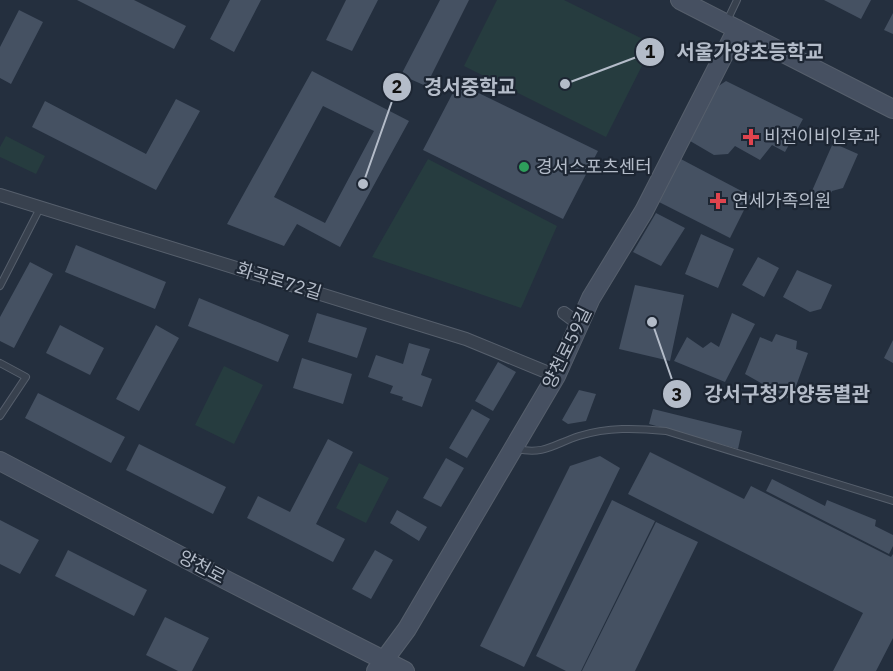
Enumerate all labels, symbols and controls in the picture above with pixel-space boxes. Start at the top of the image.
callout: 서울가양초등학교 [635,33,836,71]
text: 서울가양초등학교 [676,38,824,65]
text: 1 [645,40,656,63]
callout: 경서중학교 [382,68,528,106]
text: 경서중학교 [424,73,516,100]
text: 2 [392,75,402,98]
place label: 비전이비인후과 [764,125,880,148]
marker: 비전이비인후과 [742,128,760,146]
place label: 경서스포츠센터 [536,155,652,178]
marker: 경서스포츠센터 [517,160,531,174]
place label: 연세가족의원 [732,189,831,212]
marker: 연세가족의원 [709,192,727,210]
street label: 화곡로72길 [234,257,325,304]
street label: 양천로59길 [537,303,596,392]
callout: 강서구청가양동별관 [662,375,882,413]
text: 강서구청가양동별관 [704,380,870,407]
text: 3 [672,383,682,406]
street label: 양천로 [175,545,230,588]

